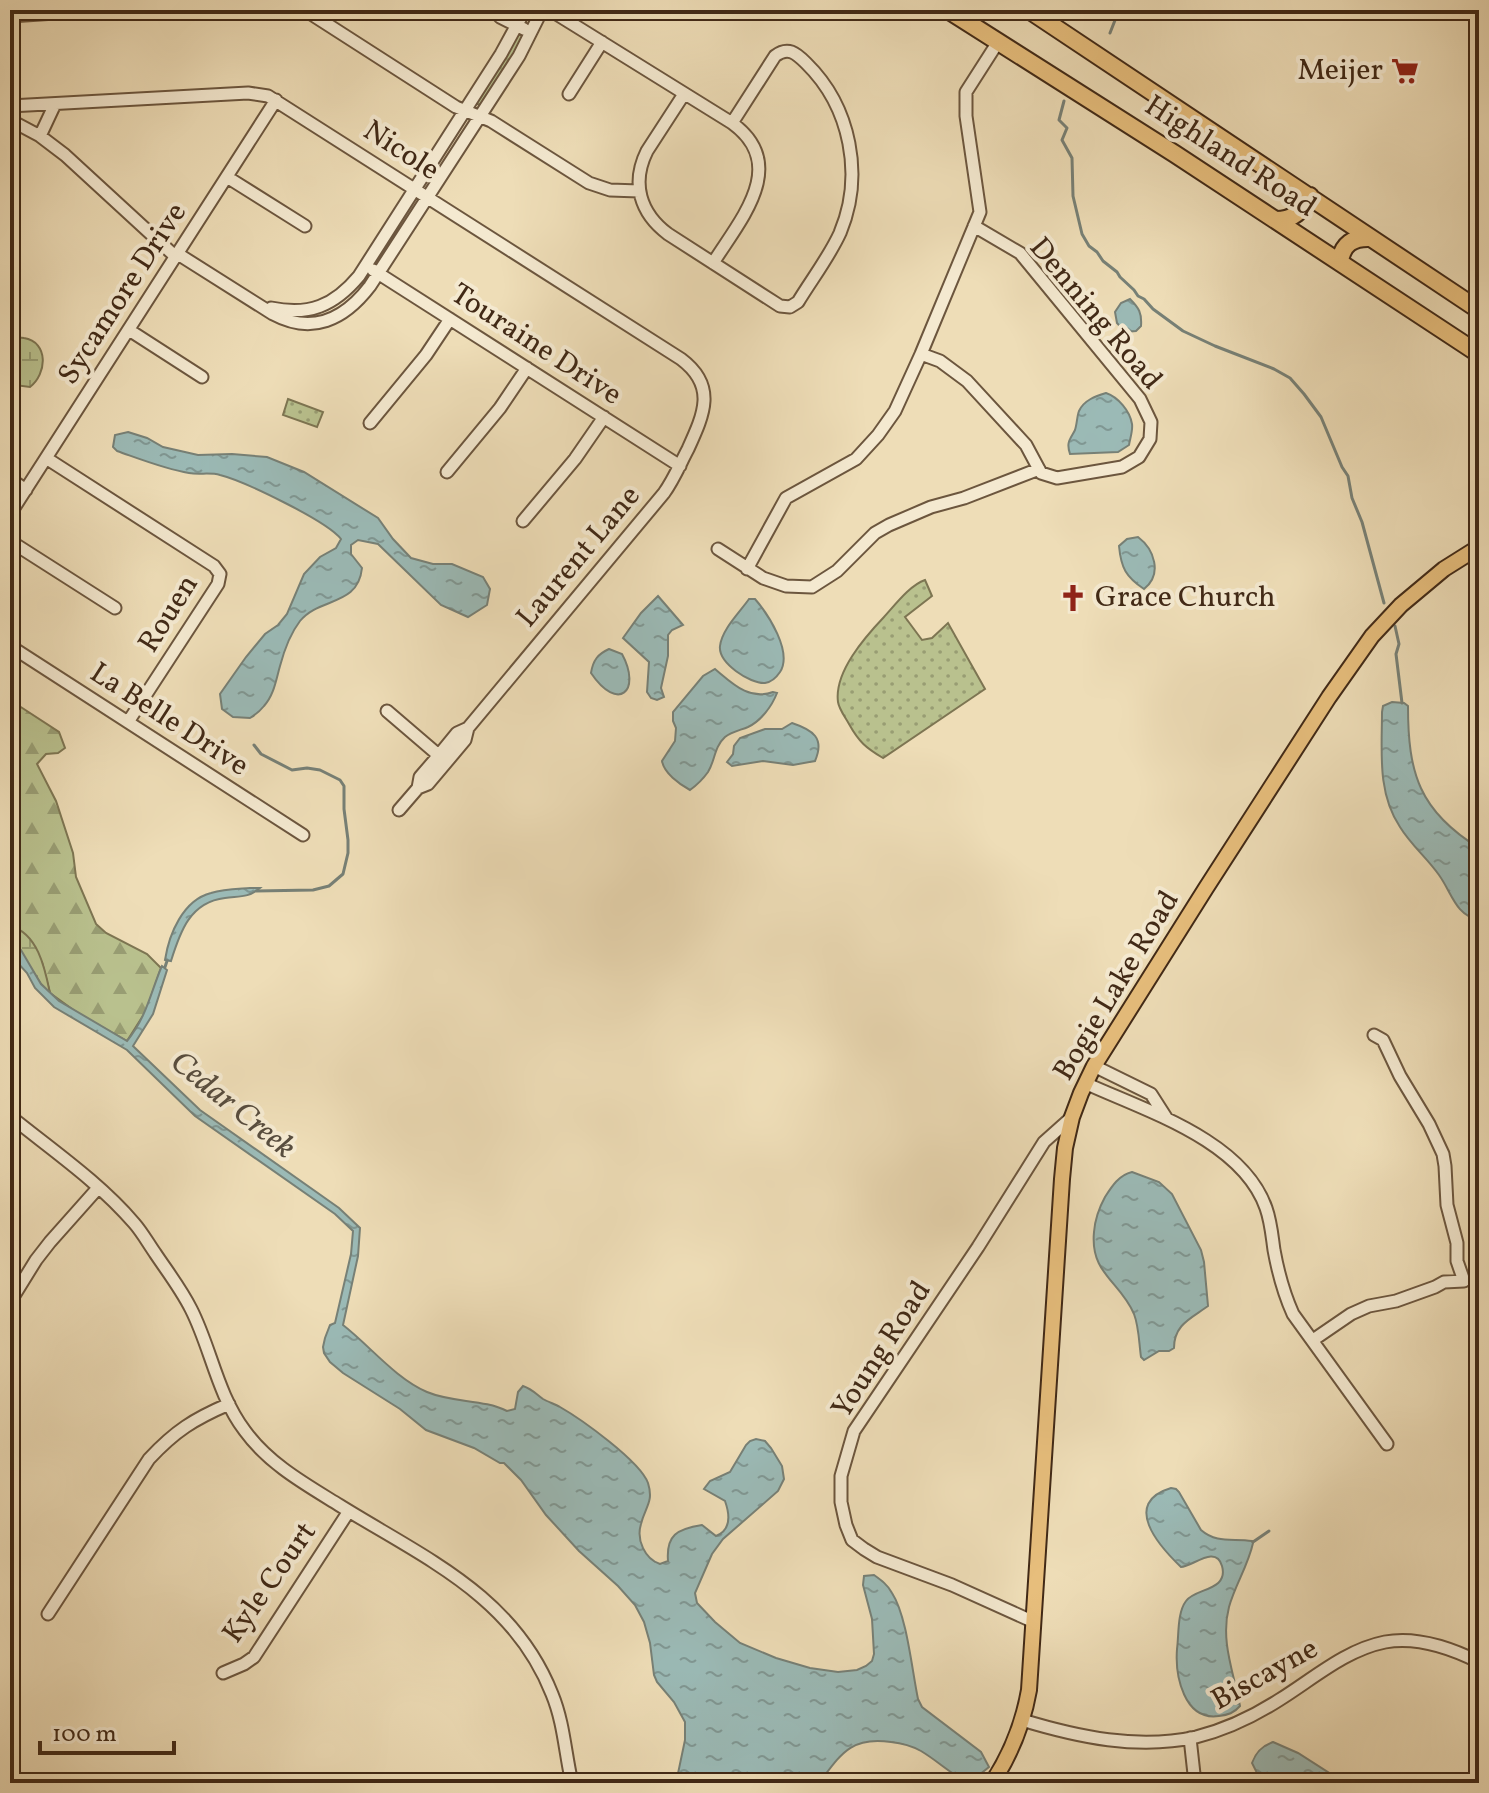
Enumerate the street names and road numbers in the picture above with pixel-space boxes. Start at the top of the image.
street label: Highland Road [1136,86,1324,228]
street label: Nicole [355,111,447,191]
street label: Sycamore Drive [48,195,198,393]
street label: Denning Road [1019,229,1171,399]
street label: Touraine Drive [442,274,630,416]
street label: Laurent Lane [507,477,651,637]
street label: Rouen [129,567,209,661]
street label: La Belle Drive [81,653,257,787]
street label: Bogie Lake Road [1044,883,1190,1089]
street label: Young Road [822,1273,942,1427]
street label: Kyle Court [213,1514,327,1652]
street label: Biscayne [1204,1628,1326,1722]

